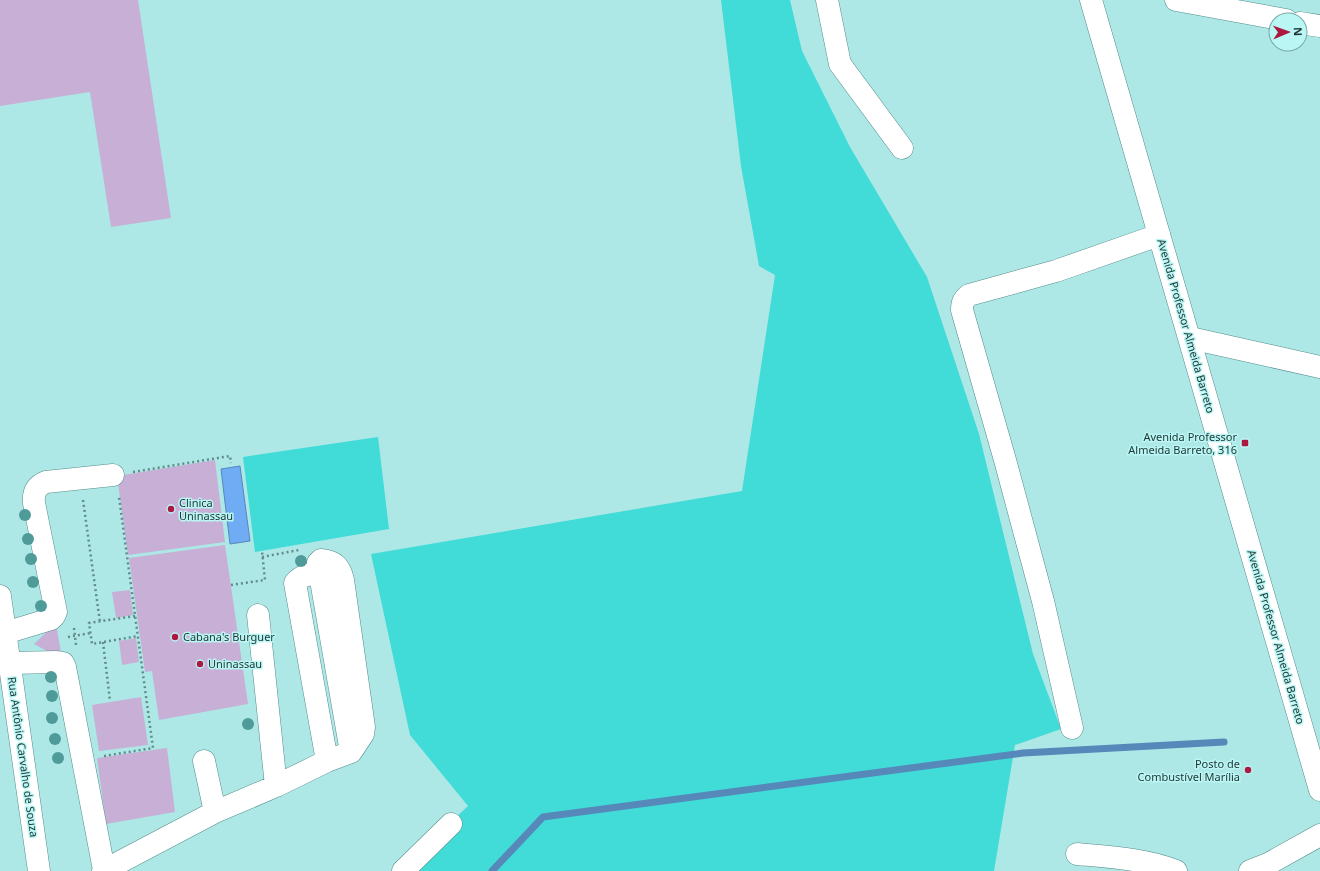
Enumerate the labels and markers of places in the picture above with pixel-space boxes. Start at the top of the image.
place label: Avenida Professor Almeida Barreto, 316 [1128,429,1237,457]
marker: Avenida Professor Almeida Barreto, 316 [1240,438,1250,448]
place label: Clinica Uninassau [179,495,233,523]
marker: Clinica Uninassau [166,504,176,514]
place label: Cabana's Burguer [183,629,275,644]
marker: Cabana's Burguer [170,632,180,642]
place label: Uninassau [208,656,262,671]
marker: Uninassau [195,659,205,669]
place label: Posto de Combustível Marília [1138,756,1240,784]
marker: Posto de Combustível Marília [1243,765,1253,775]

